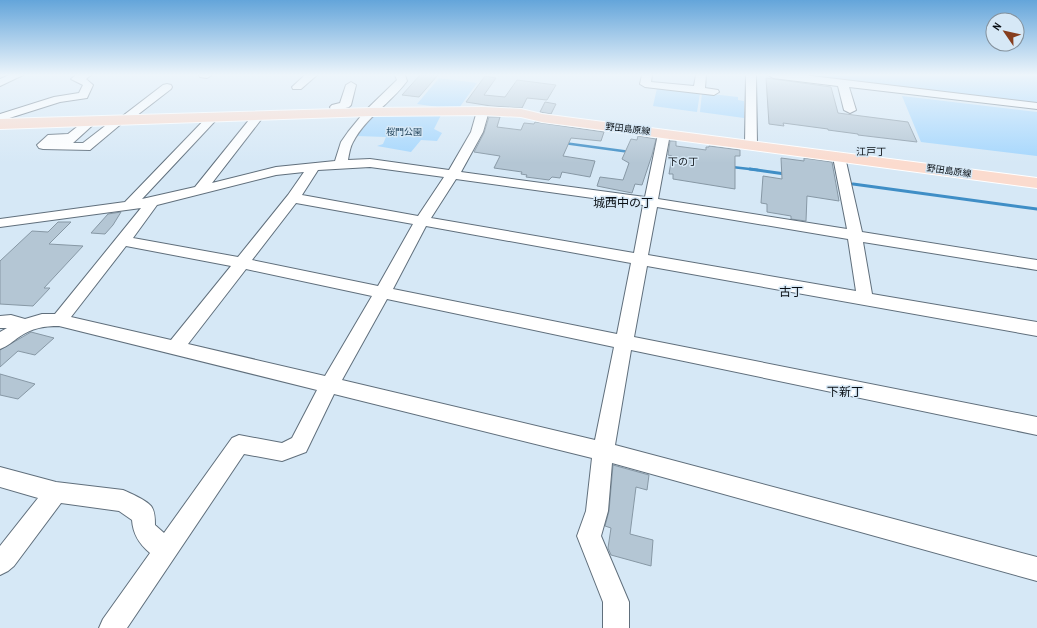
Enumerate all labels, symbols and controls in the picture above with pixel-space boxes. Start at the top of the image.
north arrow [985,12,1025,52]
text: N [989,20,1004,33]
street label: 野田島原線 [605,120,652,138]
park label: 桜門公園 [386,126,422,138]
district label: 江戸丁 [856,145,886,158]
district label: 下の丁 [668,155,698,168]
street label: 野田島原線 [926,162,973,180]
district label: 城西中の丁 [593,195,653,211]
district label: 古丁 [779,284,803,300]
district label: 下新丁 [827,384,863,400]

